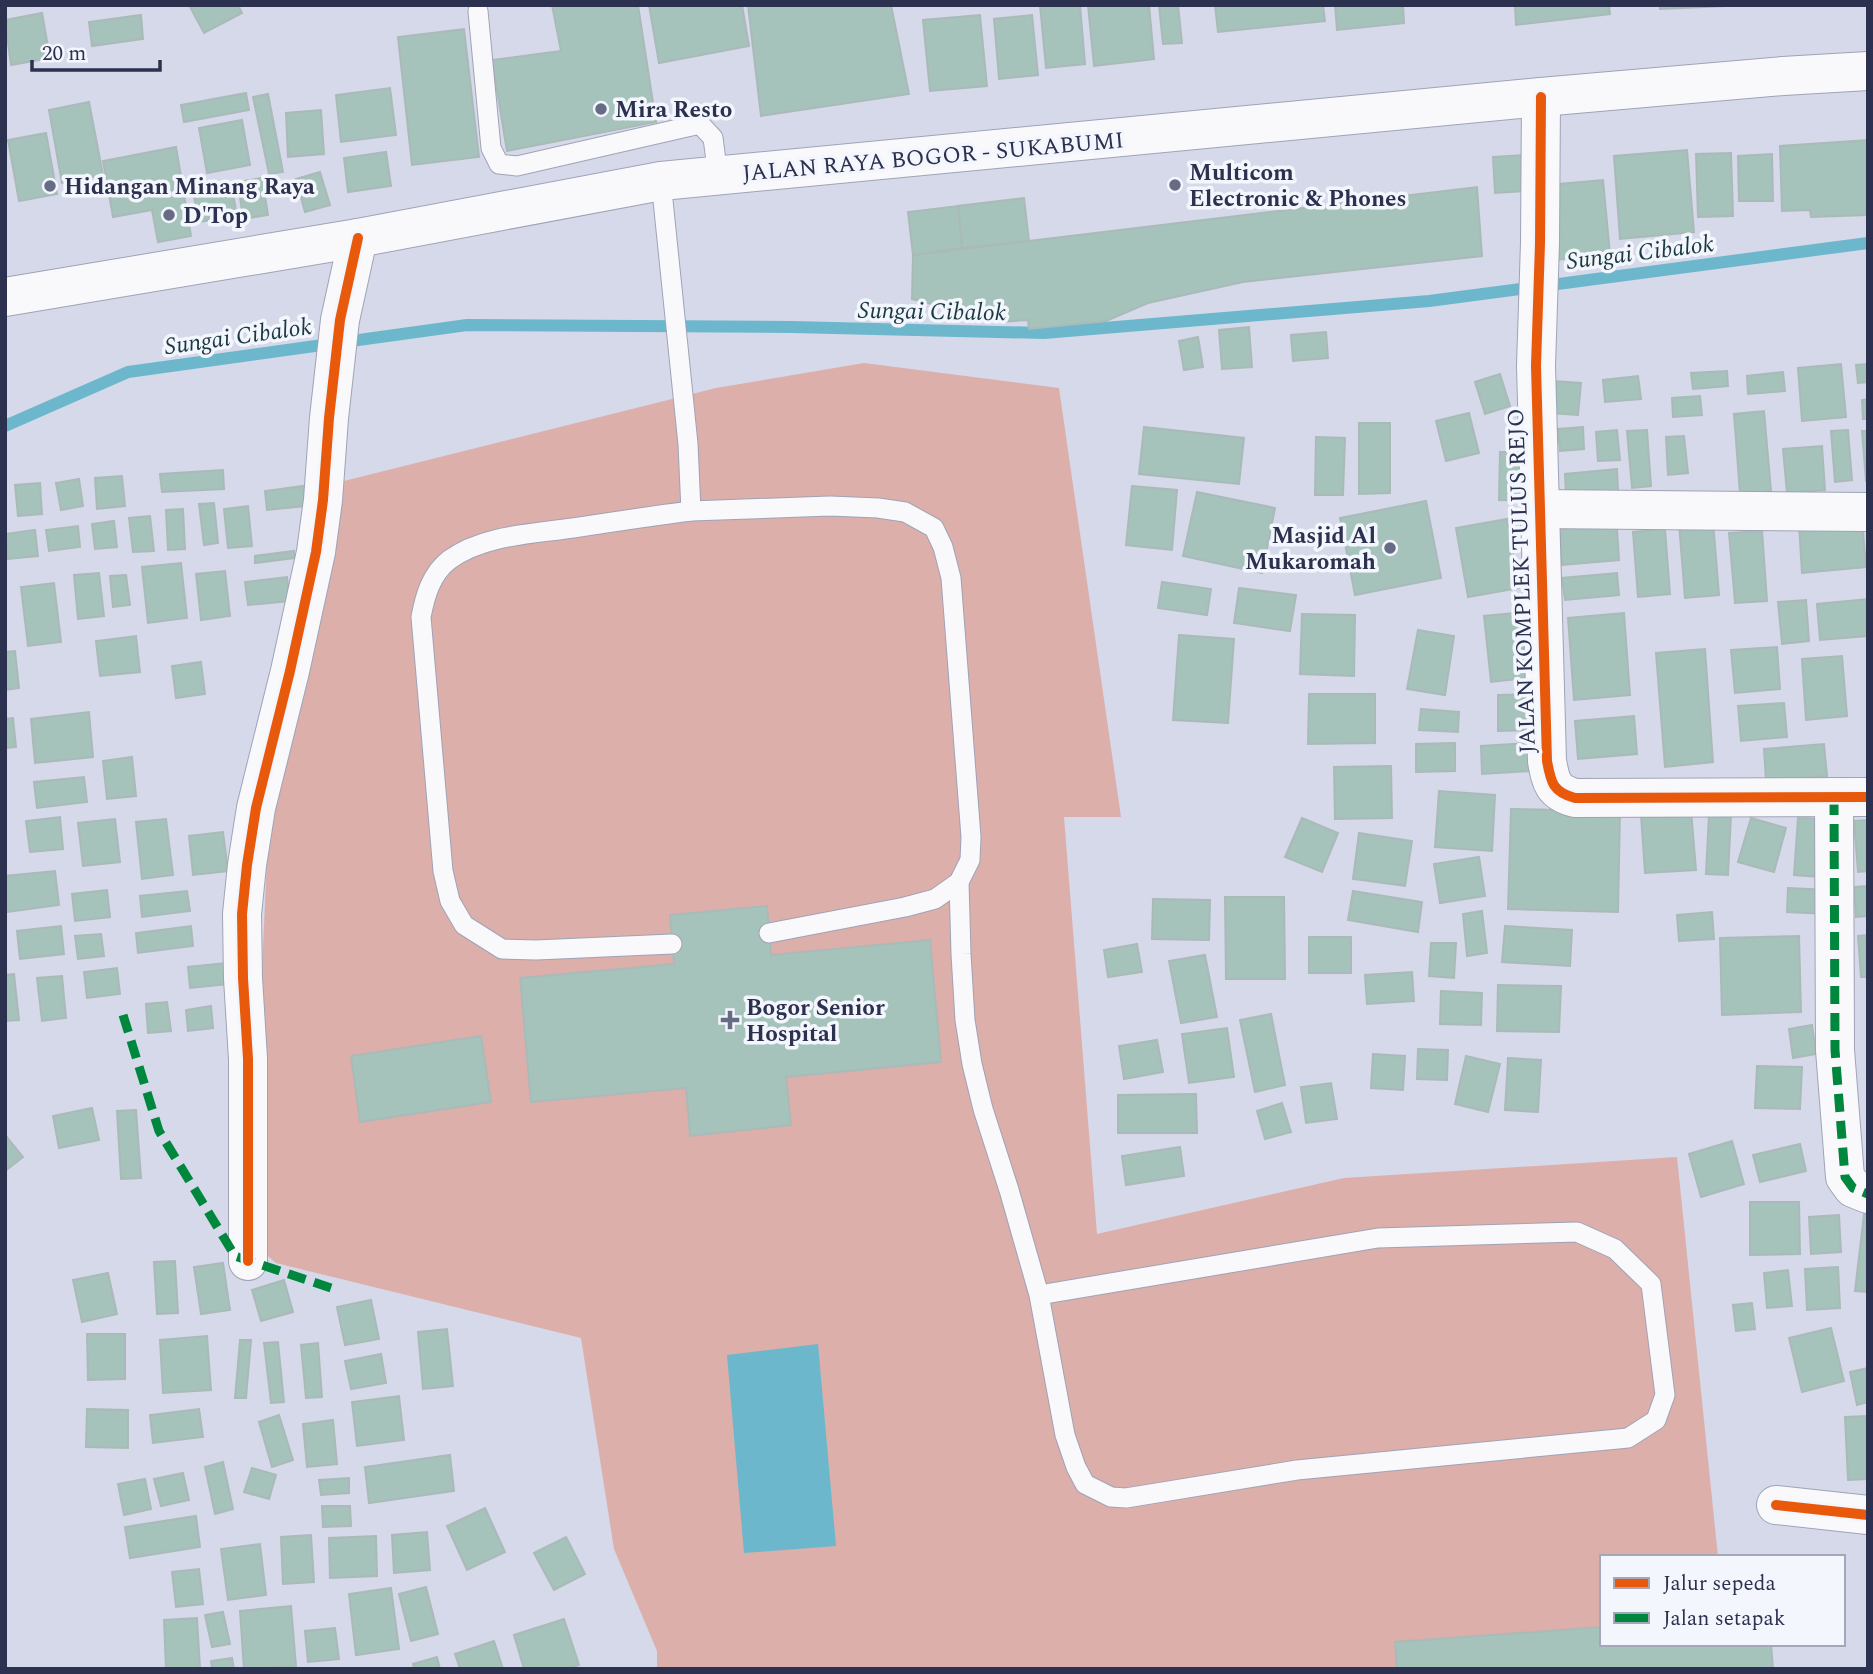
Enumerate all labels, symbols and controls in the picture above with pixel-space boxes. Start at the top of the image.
scale bar [32,28,159,72]
text: 20 m [42,38,86,70]
place label: Mira Resto [615,93,732,128]
marker: Mira Resto [593,101,609,117]
street label: JALAN RAYA BOGOR - SUKABUMI [741,123,1125,192]
place label: Multicom Electronic & Phones [1189,156,1407,217]
place label: Hidangan Minang Raya [64,170,315,205]
marker: Multicom Electronic & Phones [1167,177,1183,193]
marker: Hidangan Minang Raya [42,178,58,194]
place label: D'Top [183,199,248,234]
marker: D'Top [161,207,177,223]
water label: Sungai Cibalok [1564,226,1716,280]
water label: Sungai Cibalok [858,293,1006,331]
water label: Sungai Cibalok [162,309,314,365]
street label: JALAN KOMPLEK TULUS REJO [1499,408,1546,754]
place label: Masjid Al Mukaromah [1245,519,1376,580]
marker: Masjid Al Mukaromah [1382,540,1398,556]
place label: Bogor Senior Hospital [746,991,885,1052]
marker: Bogor Senior Hospital [720,1010,740,1030]
legend [1600,1555,1845,1646]
text: Jalur sepeda [1663,1568,1776,1600]
text: Jalan setapak [1663,1603,1786,1635]

